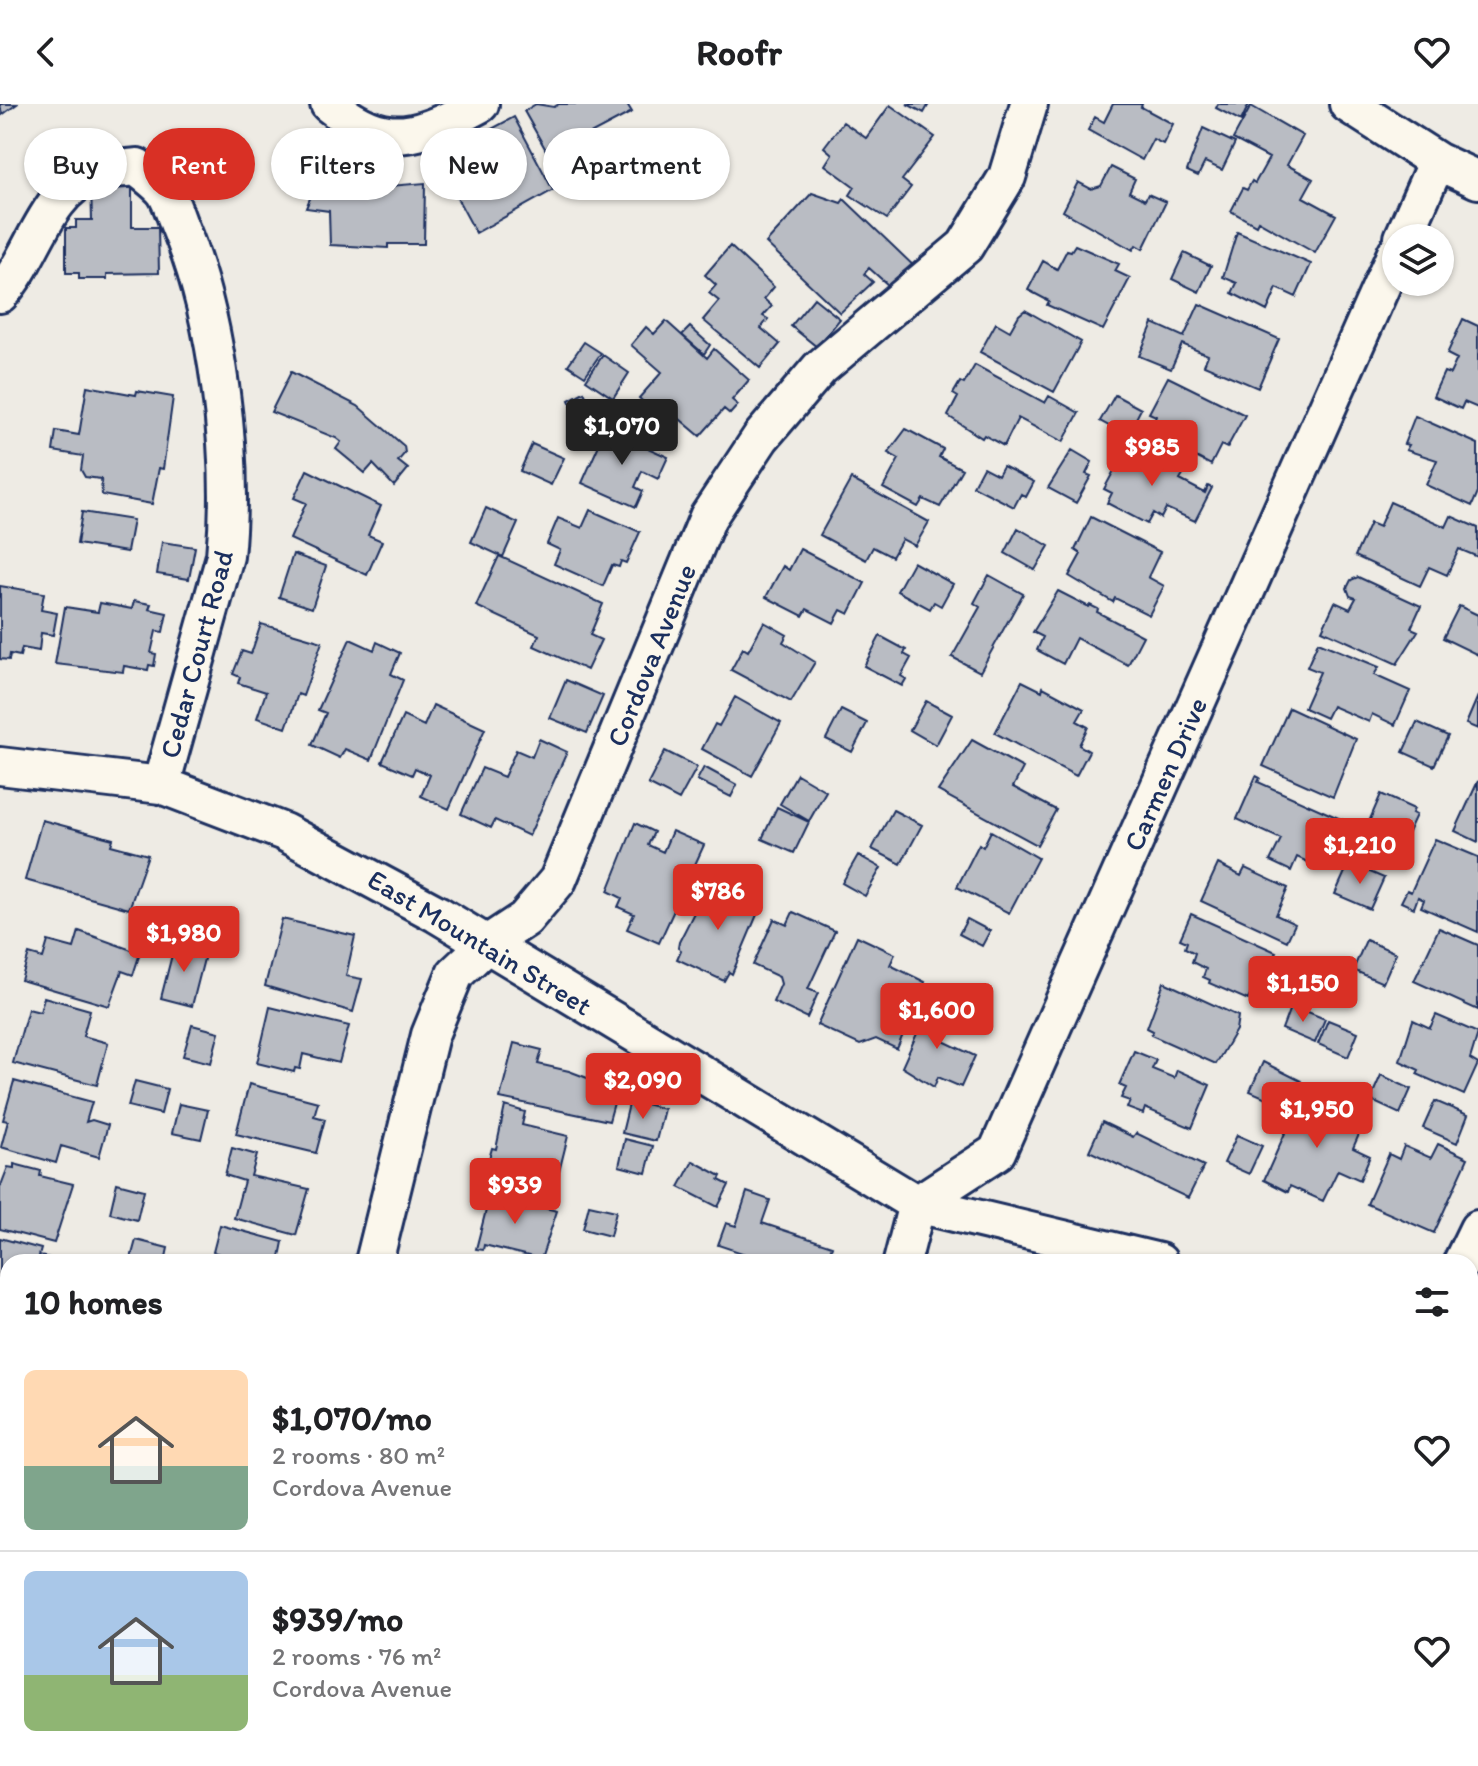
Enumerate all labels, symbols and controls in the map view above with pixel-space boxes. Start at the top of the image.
icon: back [24,30,68,74]
icon: heart [1410,30,1454,74]
text: Roofr [696,31,782,74]
chip: Buy [24,128,127,200]
chip: Rent [143,128,255,200]
chip: Filters [271,128,404,200]
chip: New [420,128,527,200]
chip: Apartment [543,128,730,200]
map controls [1382,224,1454,296]
button: layers [1382,224,1454,296]
pin: $1,070 [557,399,687,467]
text: $1,070 [584,409,660,441]
pin: $985 [1105,420,1199,488]
text: $985 [1125,430,1179,462]
street label: Cedar Court Road [152,546,240,762]
street label: Cordova Avenue [599,559,703,751]
street label: Carmen Drive [1116,692,1214,856]
pin: $1,210 [1295,818,1425,886]
text: $1,210 [1323,828,1397,860]
street label: East Mountain Street [362,862,598,1022]
pin: $786 [671,864,765,932]
text: $786 [691,874,745,906]
pin: $1,980 [119,906,249,974]
text: $1,980 [146,916,222,948]
pin: $1,150 [1238,956,1368,1024]
text: $1,150 [1266,966,1340,998]
pin: $1,600 [872,983,1002,1051]
text: $1,600 [898,993,976,1025]
pin: $2,090 [578,1053,708,1121]
text: $2,090 [604,1063,682,1095]
pin: $1,950 [1252,1082,1382,1150]
text: $1,950 [1280,1092,1354,1124]
pin: $939 [468,1158,562,1226]
text: $939 [488,1168,542,1200]
icon: filters [1410,1280,1454,1324]
text: 10 homes [24,1282,163,1323]
text: $1,070/mo [272,1398,432,1439]
icon: home [88,1402,184,1498]
icon: heart [1410,1428,1454,1472]
text: 2 rooms · 80 m² [272,1439,445,1471]
text: Cordova Avenue [272,1471,452,1503]
text: $939/mo [272,1599,403,1640]
icon: home [88,1603,184,1699]
icon: heart [1410,1629,1454,1673]
text: 2 rooms · 76 m² [272,1640,441,1672]
text: Cordova Avenue [272,1672,452,1704]

